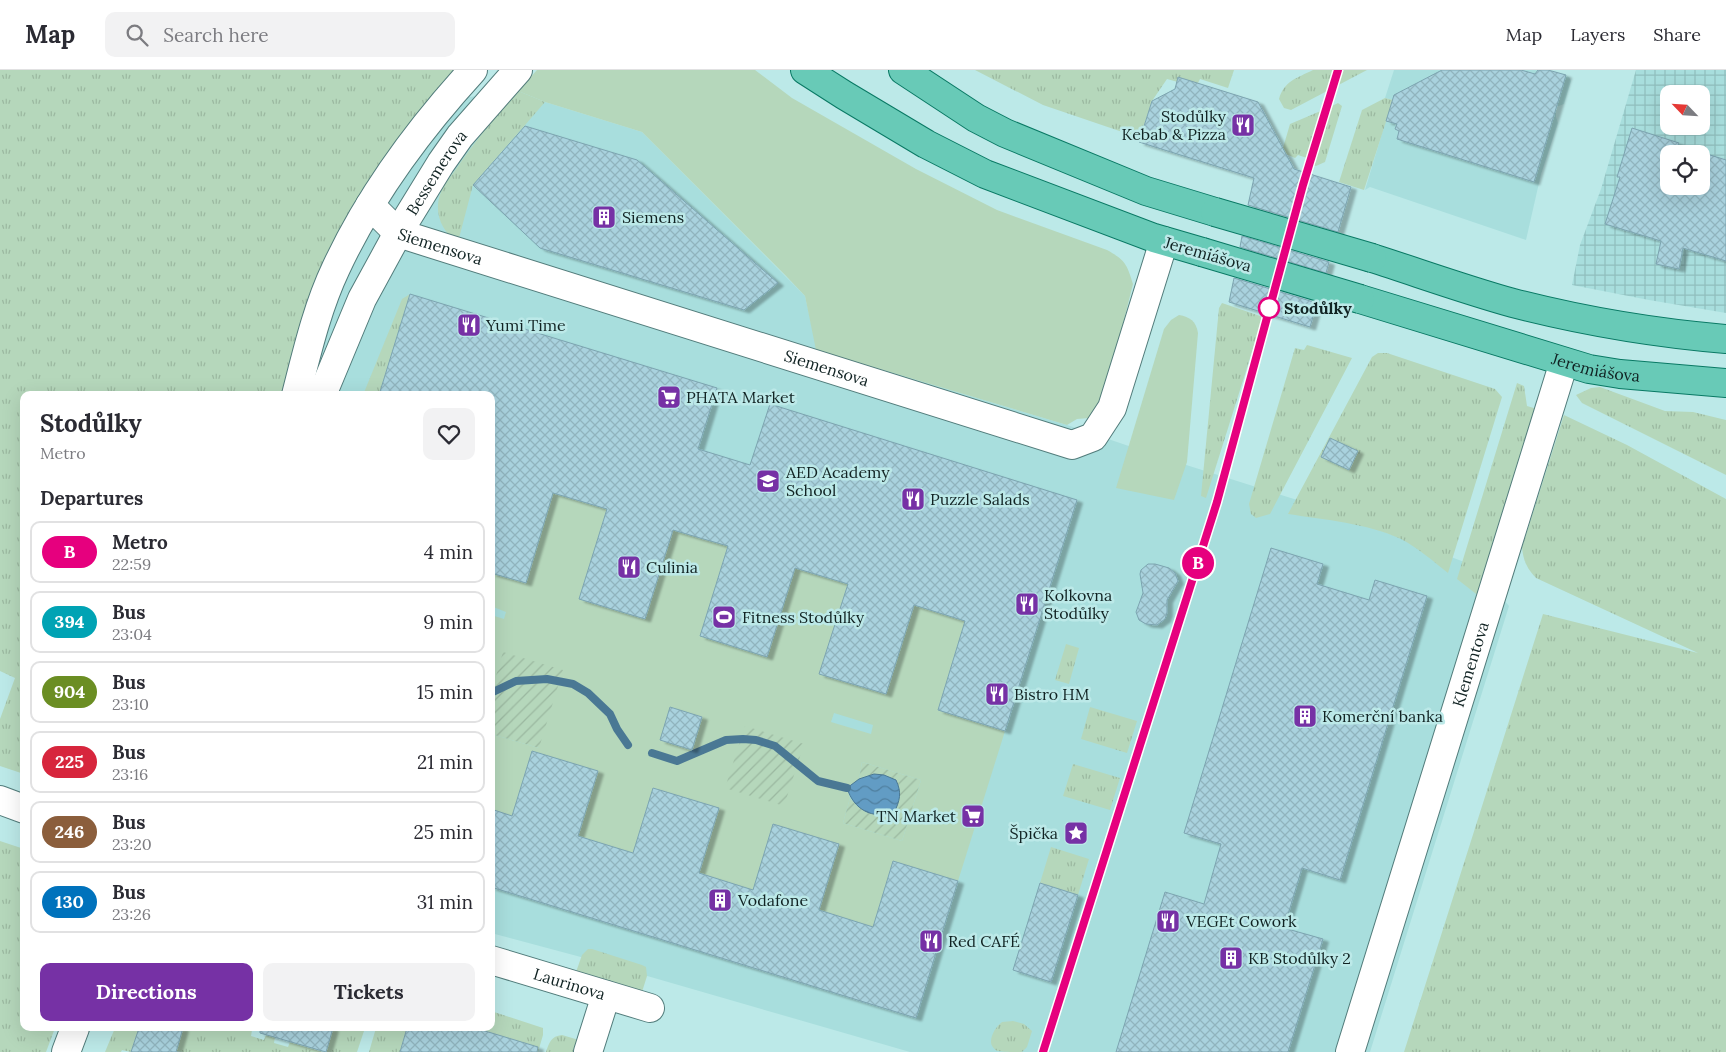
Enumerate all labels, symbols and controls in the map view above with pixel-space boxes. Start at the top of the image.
search box [105,12,455,57]
text: Map [25,19,75,50]
icon: search [123,21,151,49]
text: Search here [163,23,269,47]
text: Map [1506,23,1542,46]
text: Layers [1570,23,1625,46]
text: Share [1653,23,1701,46]
north arrow [1660,85,1710,135]
map controls [1660,85,1710,195]
place label: Stodůlky Kebab & Pizza [1122,106,1227,144]
restaurant icon: Stodůlky Kebab & Pizza [1230,112,1256,138]
street label: Bessemerova [402,125,471,219]
button: locate [1660,145,1710,195]
building icon: Siemens [591,204,617,230]
place label: Siemens [622,207,684,227]
street label: Siemensova [395,224,485,269]
street label: Jeremiášova [1161,232,1254,276]
marker: Stodůlky [1258,297,1280,319]
place label: Stodůlky [1284,298,1352,318]
restaurant icon: Yumi Time [456,312,482,338]
place label: Yumi Time [485,315,566,335]
street label: Siemensova [782,345,872,391]
street label: Jeremiášova [1548,348,1641,386]
supermarket icon: PHATA Market [656,384,682,410]
place label: PHATA Market [686,387,796,407]
text: Stodůlky [40,408,142,439]
button: heart [423,408,475,460]
text: Metro [40,443,86,463]
place label: AED Academy School [785,462,890,500]
school or university icon: AED Academy School [755,468,781,494]
text: Departures [40,486,143,510]
restaurant icon: Puzzle Salads [900,486,926,512]
place label: Puzzle Salads [930,489,1030,509]
text: Metro [112,530,168,554]
text: B [64,540,75,563]
text: 4 min [424,540,473,564]
line badge: B [1182,547,1214,579]
text: B [1192,551,1204,574]
text: 22:59 [112,554,151,574]
restaurant icon: Culinia [616,554,642,580]
place label: Culinia [646,557,698,577]
place label: Kolkovna Stodůlky [1044,585,1112,623]
restaurant icon: Kolkovna Stodůlky [1014,591,1040,617]
text: Bus [112,600,145,624]
sports icon: Fitness Stodůlky [711,604,737,630]
place label: Fitness Stodůlky [742,607,865,627]
text: 394 [54,610,85,633]
text: 9 min [423,610,473,634]
street label: Klementova [1448,619,1493,709]
text: 23:04 [112,624,152,644]
text: Bus [112,670,145,694]
text: 904 [54,680,85,703]
text: 15 min [417,680,473,704]
restaurant icon: Bistro HM [984,681,1010,707]
place label: Bistro HM [1014,684,1090,704]
text: 23:10 [112,694,149,714]
building icon: Komerční banka [1292,703,1318,729]
place label: Komerční banka [1322,706,1443,726]
text: Bus [112,740,145,764]
text: 225 [55,750,84,773]
text: 21 min [417,750,473,774]
text: 23:16 [112,764,148,784]
supermarket icon: TN Market [960,803,986,829]
place label: TN Market [876,806,957,826]
text: Bus [112,810,145,834]
text: 246 [55,820,84,843]
text: 25 min [414,820,473,844]
place icon: Špička [1063,820,1089,846]
place label: Špička [1010,823,1058,843]
text: 23:20 [112,834,152,854]
text: Bus [112,880,145,904]
building icon: Vodafone [707,887,733,913]
text: 130 [55,890,84,913]
text: 31 min [417,890,473,914]
place label: Vodafone [737,890,808,910]
text: 23:26 [112,904,151,924]
restaurant icon: VEGEt Cowork [1155,908,1181,934]
place label: VEGEt Cowork [1185,911,1297,931]
restaurant icon: Red CAFÉ [918,928,944,954]
place label: Red CAFÉ [948,931,1020,951]
building icon: KB Stodůlky 2 [1218,945,1244,971]
place label: KB Stodůlky 2 [1248,948,1351,968]
button: Directions [40,963,253,1021]
button: Tickets [263,963,475,1021]
street label: Laurinova [531,963,608,1004]

